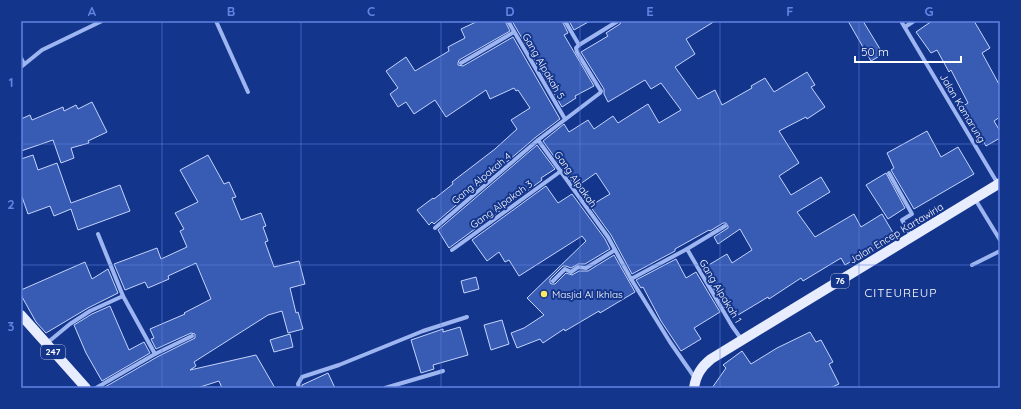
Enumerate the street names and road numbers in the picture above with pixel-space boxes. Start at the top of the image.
street label: Gang Alpakah 5 [519,31,568,102]
street label: Jalan Kamarung [937,71,988,145]
street label: Gang Alpakah [551,149,600,210]
street label: Gang Alpakah 4 [449,150,514,207]
street label: Gang Alpakah 3 [468,177,535,231]
street label: Jalan Encep Kartawiria [847,200,946,267]
street label: Gang Alpakah 1 [696,257,745,326]
road number: 76 [831,274,849,288]
road number: 247 [41,345,65,359]

